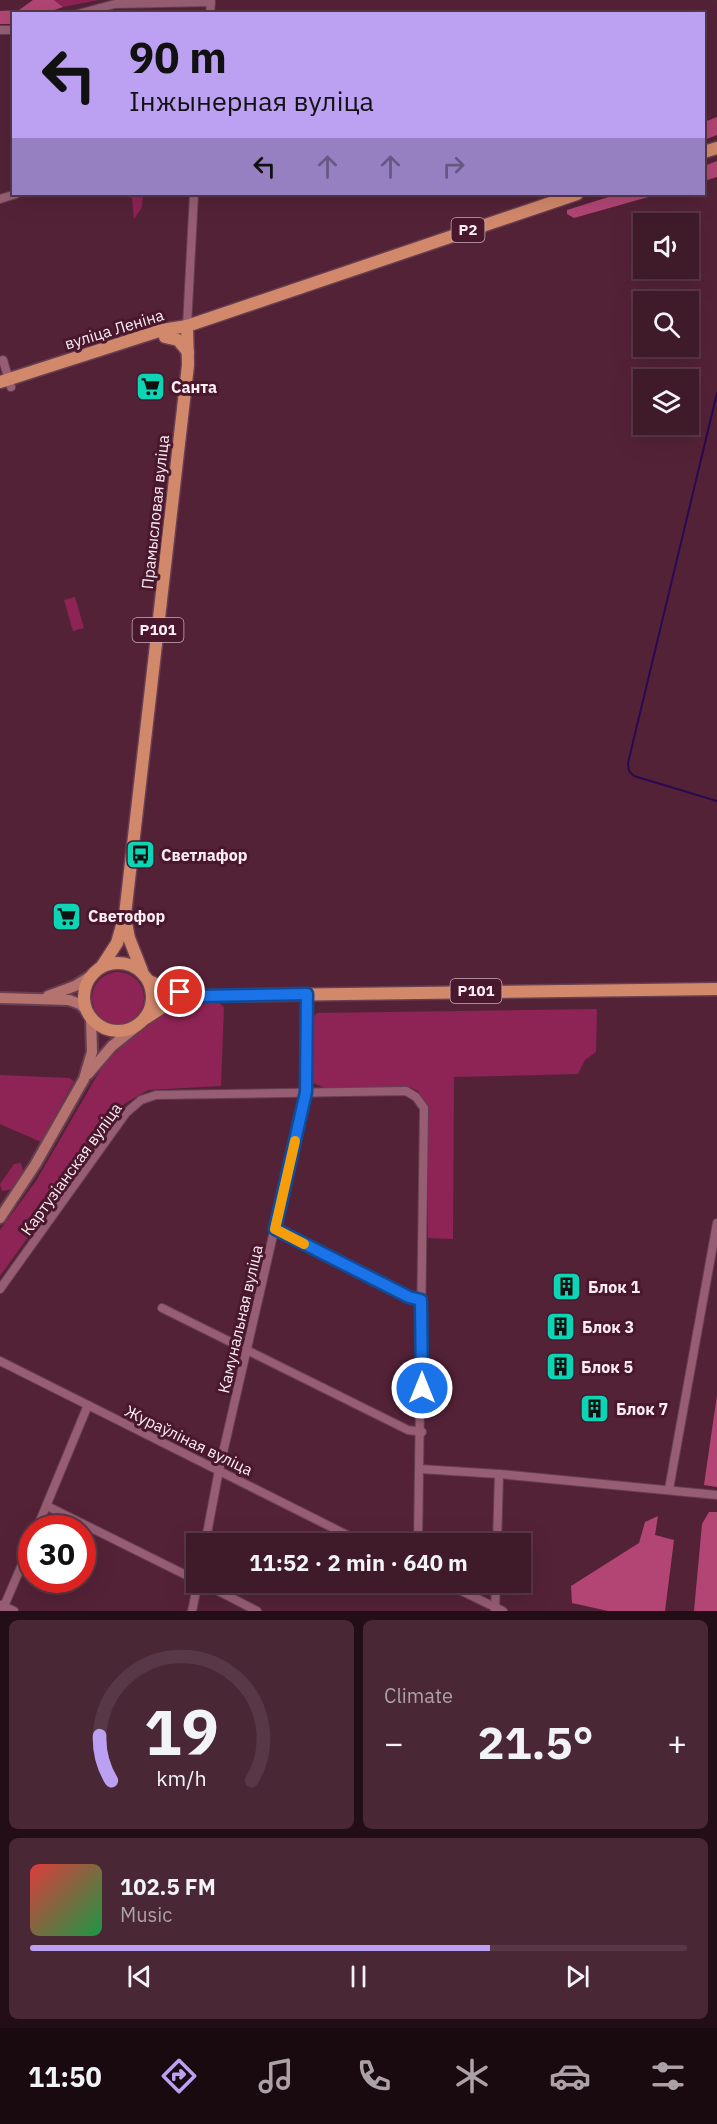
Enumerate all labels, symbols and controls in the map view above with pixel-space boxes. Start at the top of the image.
text: 90 m [129,30,227,85]
icon: left [30,36,108,114]
text: Інжынерная вуліца [129,83,374,118]
icon: left [248,150,281,183]
icon: ahead [311,150,344,183]
icon: ahead [374,150,407,183]
icon: right [437,150,470,183]
map controls [633,213,699,435]
button: sound [633,213,699,279]
road number: Р2 [452,218,484,242]
button: search [633,291,699,357]
street label: вуліца Леніна [62,304,166,354]
button: layers [633,369,699,435]
supermarket icon: Санта [134,371,166,403]
place label: Санта [171,377,217,397]
street label: Прамысловая вуліца [137,433,173,590]
road number: Р101 [132,618,184,642]
bus stop icon: Светлафор [124,839,156,871]
place label: Светлафор [161,845,248,865]
supermarket icon: Светофор [51,900,83,932]
place label: Светофор [88,906,165,926]
pin [154,966,205,1017]
icon: arrive [163,975,196,1008]
road number: Р101 [450,979,502,1003]
street label: Картузіанская вуліца [16,1098,126,1239]
street label: Камунальная вуліца [213,1242,267,1395]
building icon: Блок 1 [551,1271,583,1303]
place label: Блок 1 [588,1277,640,1297]
building icon: Блок 3 [545,1311,577,1343]
place label: Блок 3 [582,1317,634,1337]
building icon: Блок 5 [544,1351,576,1383]
position arrow [390,1356,454,1420]
place label: Блок 5 [581,1357,633,1377]
building icon: Блок 7 [579,1393,611,1425]
place label: Блок 7 [616,1399,668,1419]
street label: Жураўліная вуліца [122,1400,257,1480]
speed limit sign: 30 [18,1515,96,1593]
text: 11:52 · 2 min · 640 m [249,1548,468,1577]
text: Climate [384,1682,453,1709]
text: 19 [144,1691,219,1772]
text: 21.5° [477,1713,594,1771]
text: − [384,1721,404,1764]
text: + [667,1721,687,1764]
text: km/h [156,1765,207,1793]
text: 102.5 FM [120,1872,216,1901]
text: Music [120,1901,172,1928]
icon: previous [123,1960,156,1993]
icon: pause [342,1960,375,1993]
icon: next [561,1960,594,1993]
icon: directions [158,2055,200,2097]
icon: music [255,2055,297,2097]
icon: phone [353,2055,395,2097]
icon: climate [451,2055,493,2097]
icon: car [549,2055,591,2097]
icon: filters [647,2055,689,2097]
text: 11:50 [28,2059,102,2094]

